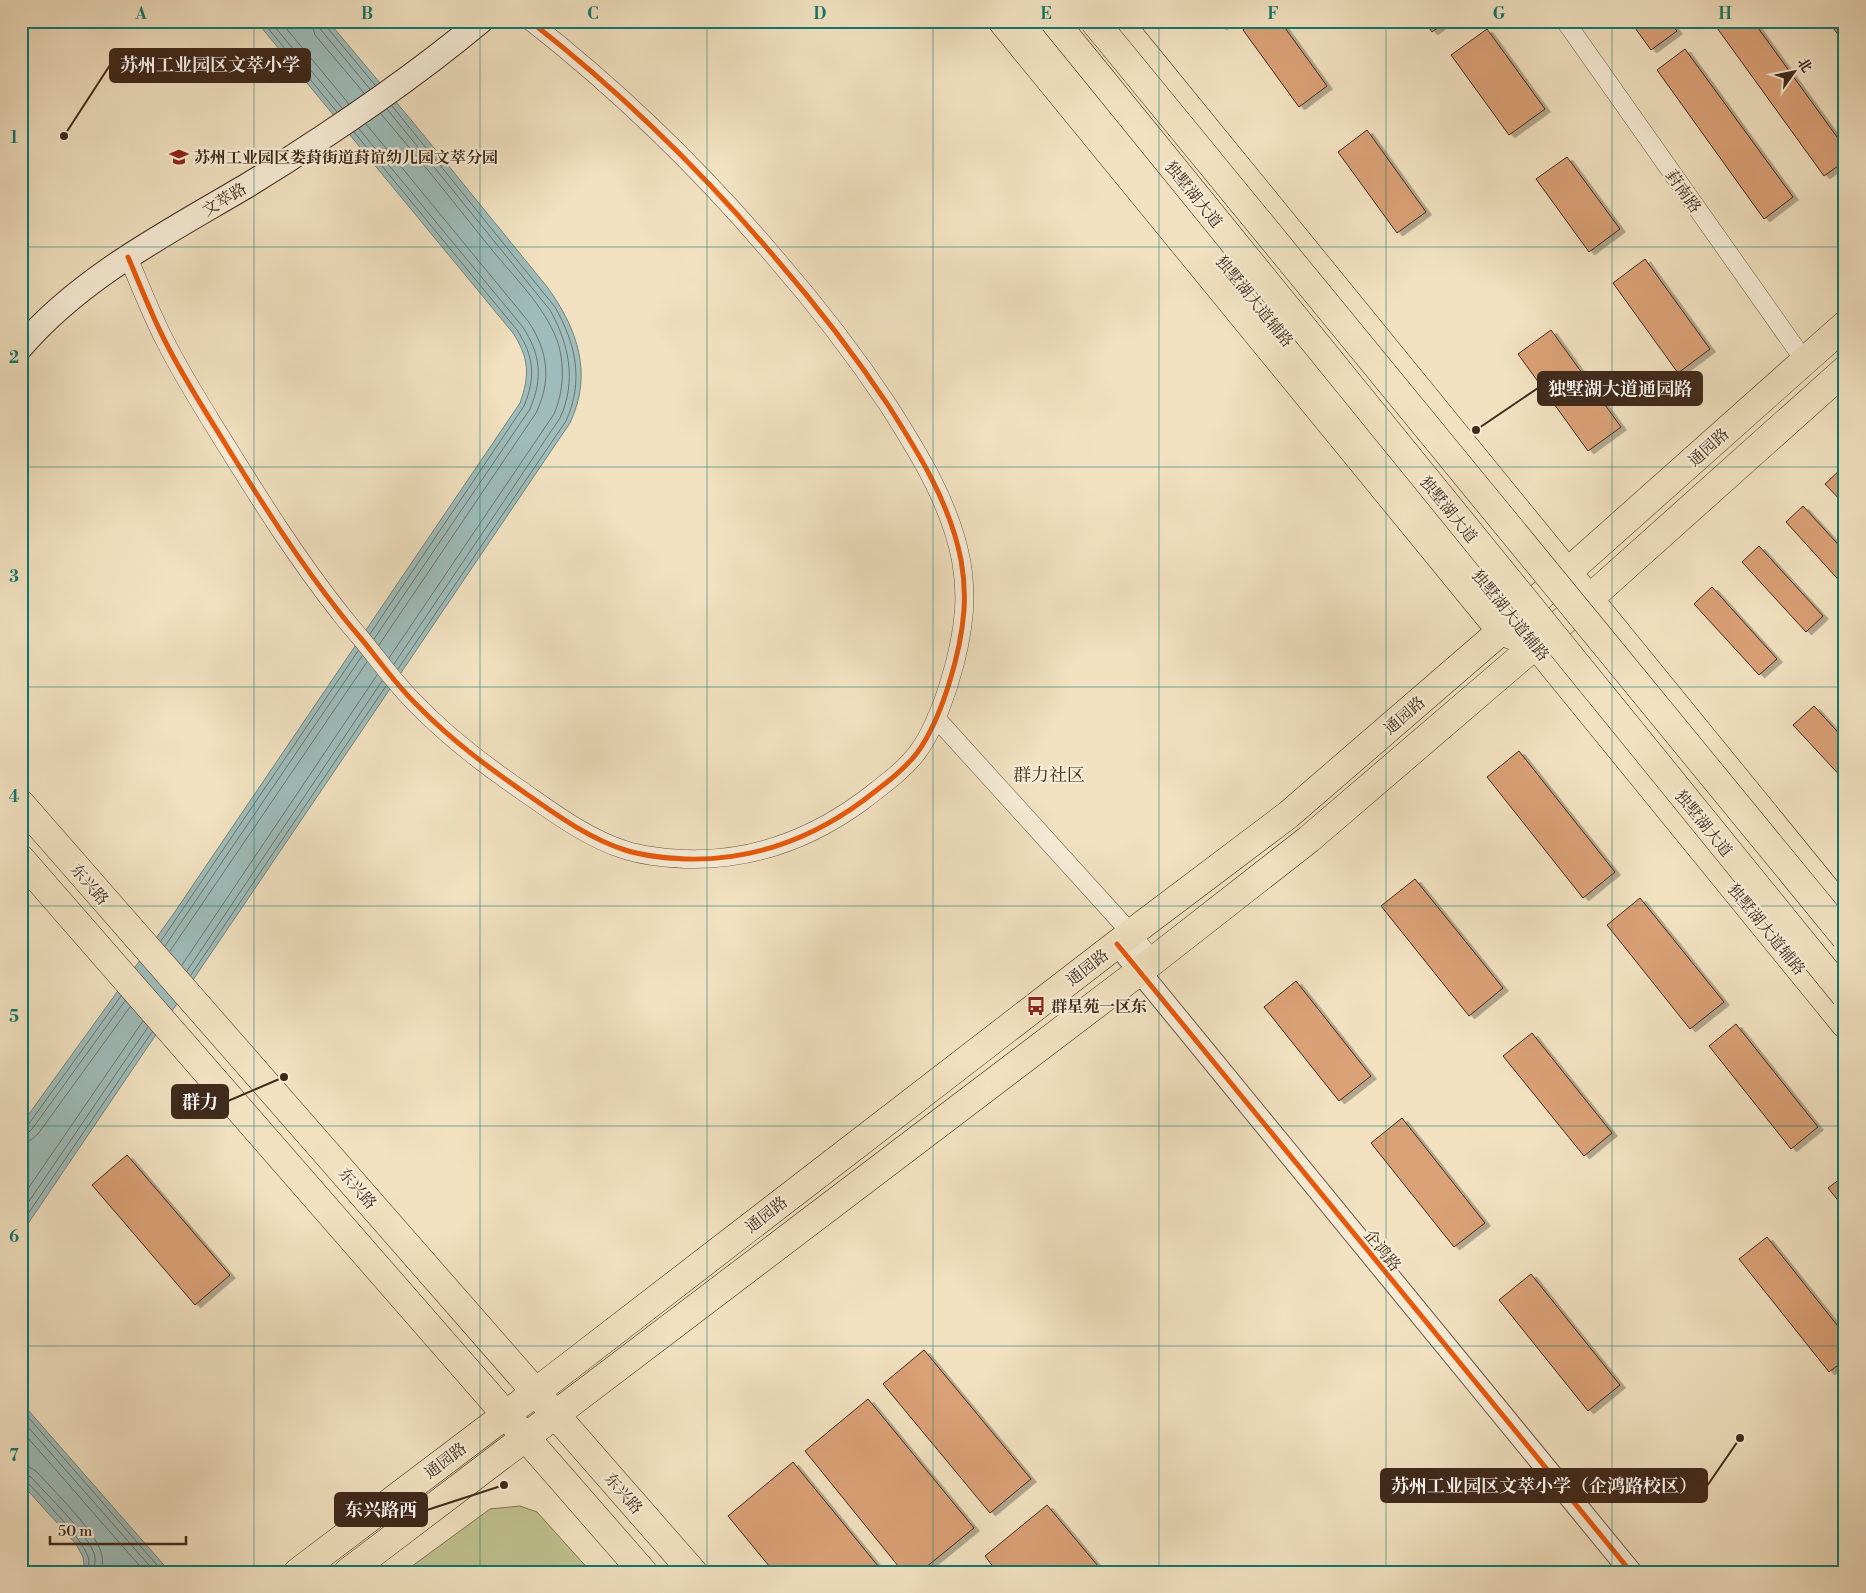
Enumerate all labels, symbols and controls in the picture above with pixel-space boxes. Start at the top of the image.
text: A [134,4,147,24]
text: B [361,4,373,24]
text: C [587,4,599,24]
text: D [814,4,827,24]
text: E [1040,4,1052,24]
text: F [1267,4,1279,24]
text: G [1493,4,1506,24]
text: H [1718,4,1732,24]
north arrow [1768,48,1818,98]
callout: 苏州工业园区文萃小学 [110,49,310,82]
text: 苏州工业园区文萃小学 [120,54,300,77]
text: 北 [1793,55,1815,76]
text: 1 [10,128,18,148]
school or university icon: 苏州工业园区娄葑街道葑谊幼儿园文萃分园 [168,146,190,168]
place label: 苏州工业园区娄葑街道葑谊幼儿园文萃分园 [194,148,498,168]
street label: 独墅湖大道 [1160,157,1226,232]
street label: 葑南路 [1661,166,1705,217]
street label: 文萃路 [199,179,250,221]
street label: 独墅湖大道辅路 [1211,252,1297,351]
text: 2 [9,348,19,368]
callout: 独墅湖大道通园路 [1538,372,1702,405]
text: 独墅湖大道通园路 [1548,378,1692,401]
street label: 通园路 [1684,424,1733,471]
street label: 独墅湖大道 [1415,472,1481,547]
street label: 独墅湖大道辅路 [1467,566,1553,665]
text: 3 [9,567,19,587]
street label: 通园路 [1380,692,1429,739]
district label: 群力社区 [1013,764,1085,787]
street label: 独墅湖大道 [1670,786,1736,861]
text: 4 [9,787,20,807]
street label: 东兴路 [66,860,113,909]
street label: 独墅湖大道辅路 [1723,880,1809,979]
street label: 通园路 [1063,945,1113,990]
bus stop icon: 群星苑一区东 [1025,995,1047,1017]
place label: 群星苑一区东 [1051,997,1147,1017]
text: 5 [9,1007,19,1027]
callout: 群力 [172,1085,228,1118]
text: 群力 [182,1091,218,1114]
street label: 东兴路 [334,1164,381,1213]
street label: 通园路 [742,1192,792,1237]
street label: 企鸿路 [1359,1226,1405,1276]
text: 6 [9,1227,19,1247]
street label: 通园路 [420,1438,471,1483]
text: 7 [9,1446,19,1466]
street label: 东兴路 [600,1469,647,1518]
callout: 苏州工业园区文萃小学（企鸿路校区） [1381,1469,1707,1502]
text: 苏州工业园区文萃小学（企鸿路校区） [1391,1475,1697,1498]
callout: 东兴路西 [335,1493,427,1526]
text: 东兴路西 [345,1499,417,1522]
scale bar [50,1513,186,1545]
text: 50 m [58,1522,92,1541]

